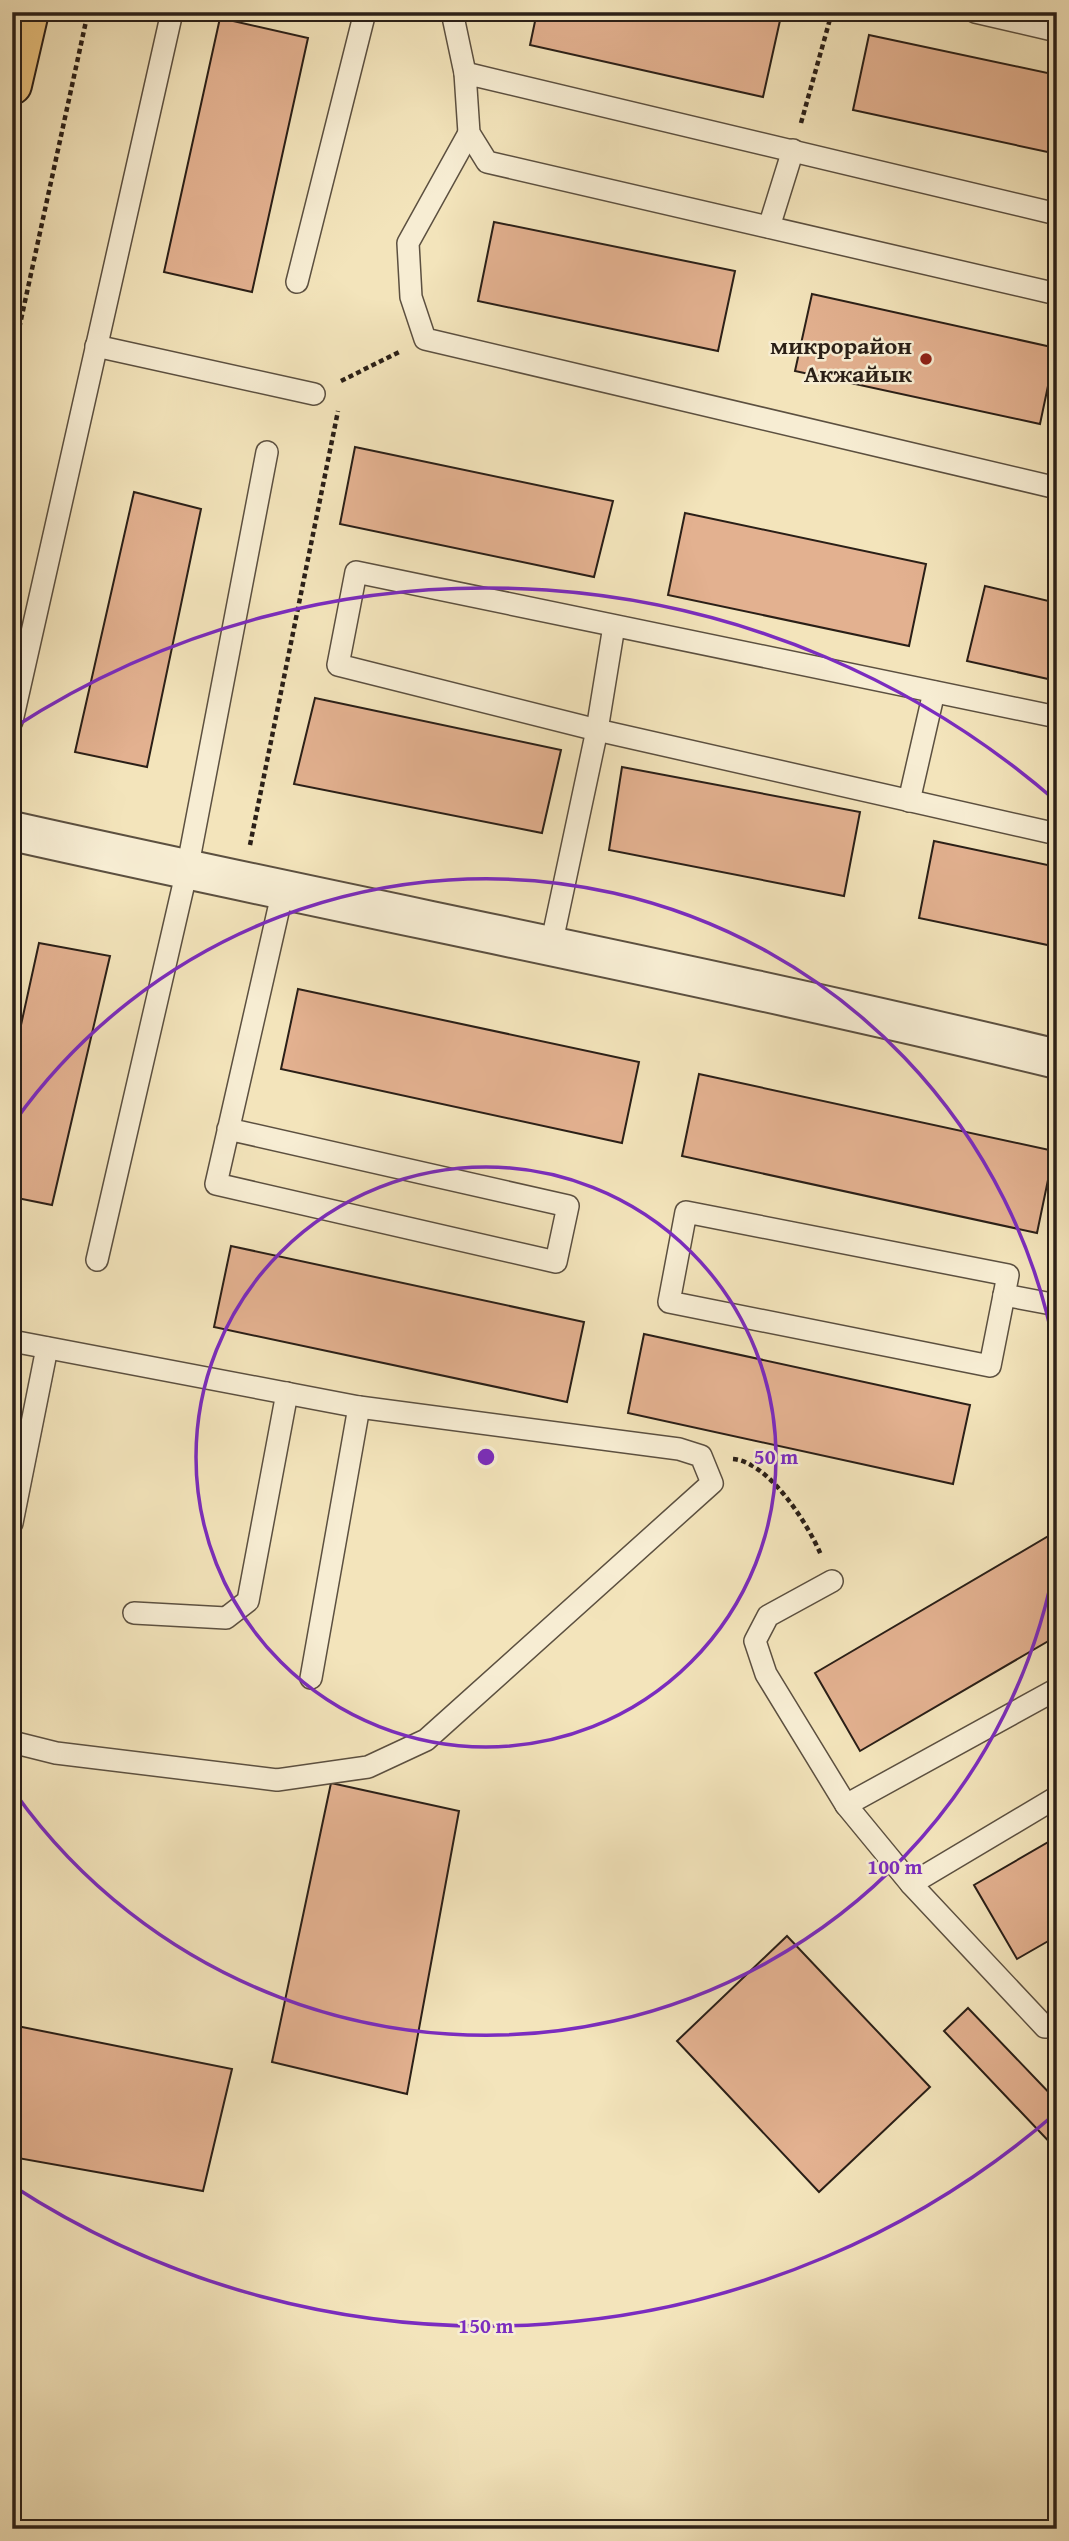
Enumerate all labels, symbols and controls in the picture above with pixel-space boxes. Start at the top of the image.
place label: микрорайон Акжайык [770,328,912,391]
marker: микрорайон Акжайык [918,351,934,367]
text: 50 m [754,1441,798,1472]
centre of rings [474,1445,498,1469]
text: 100 m [867,1851,923,1882]
text: 150 m [458,2310,514,2341]

